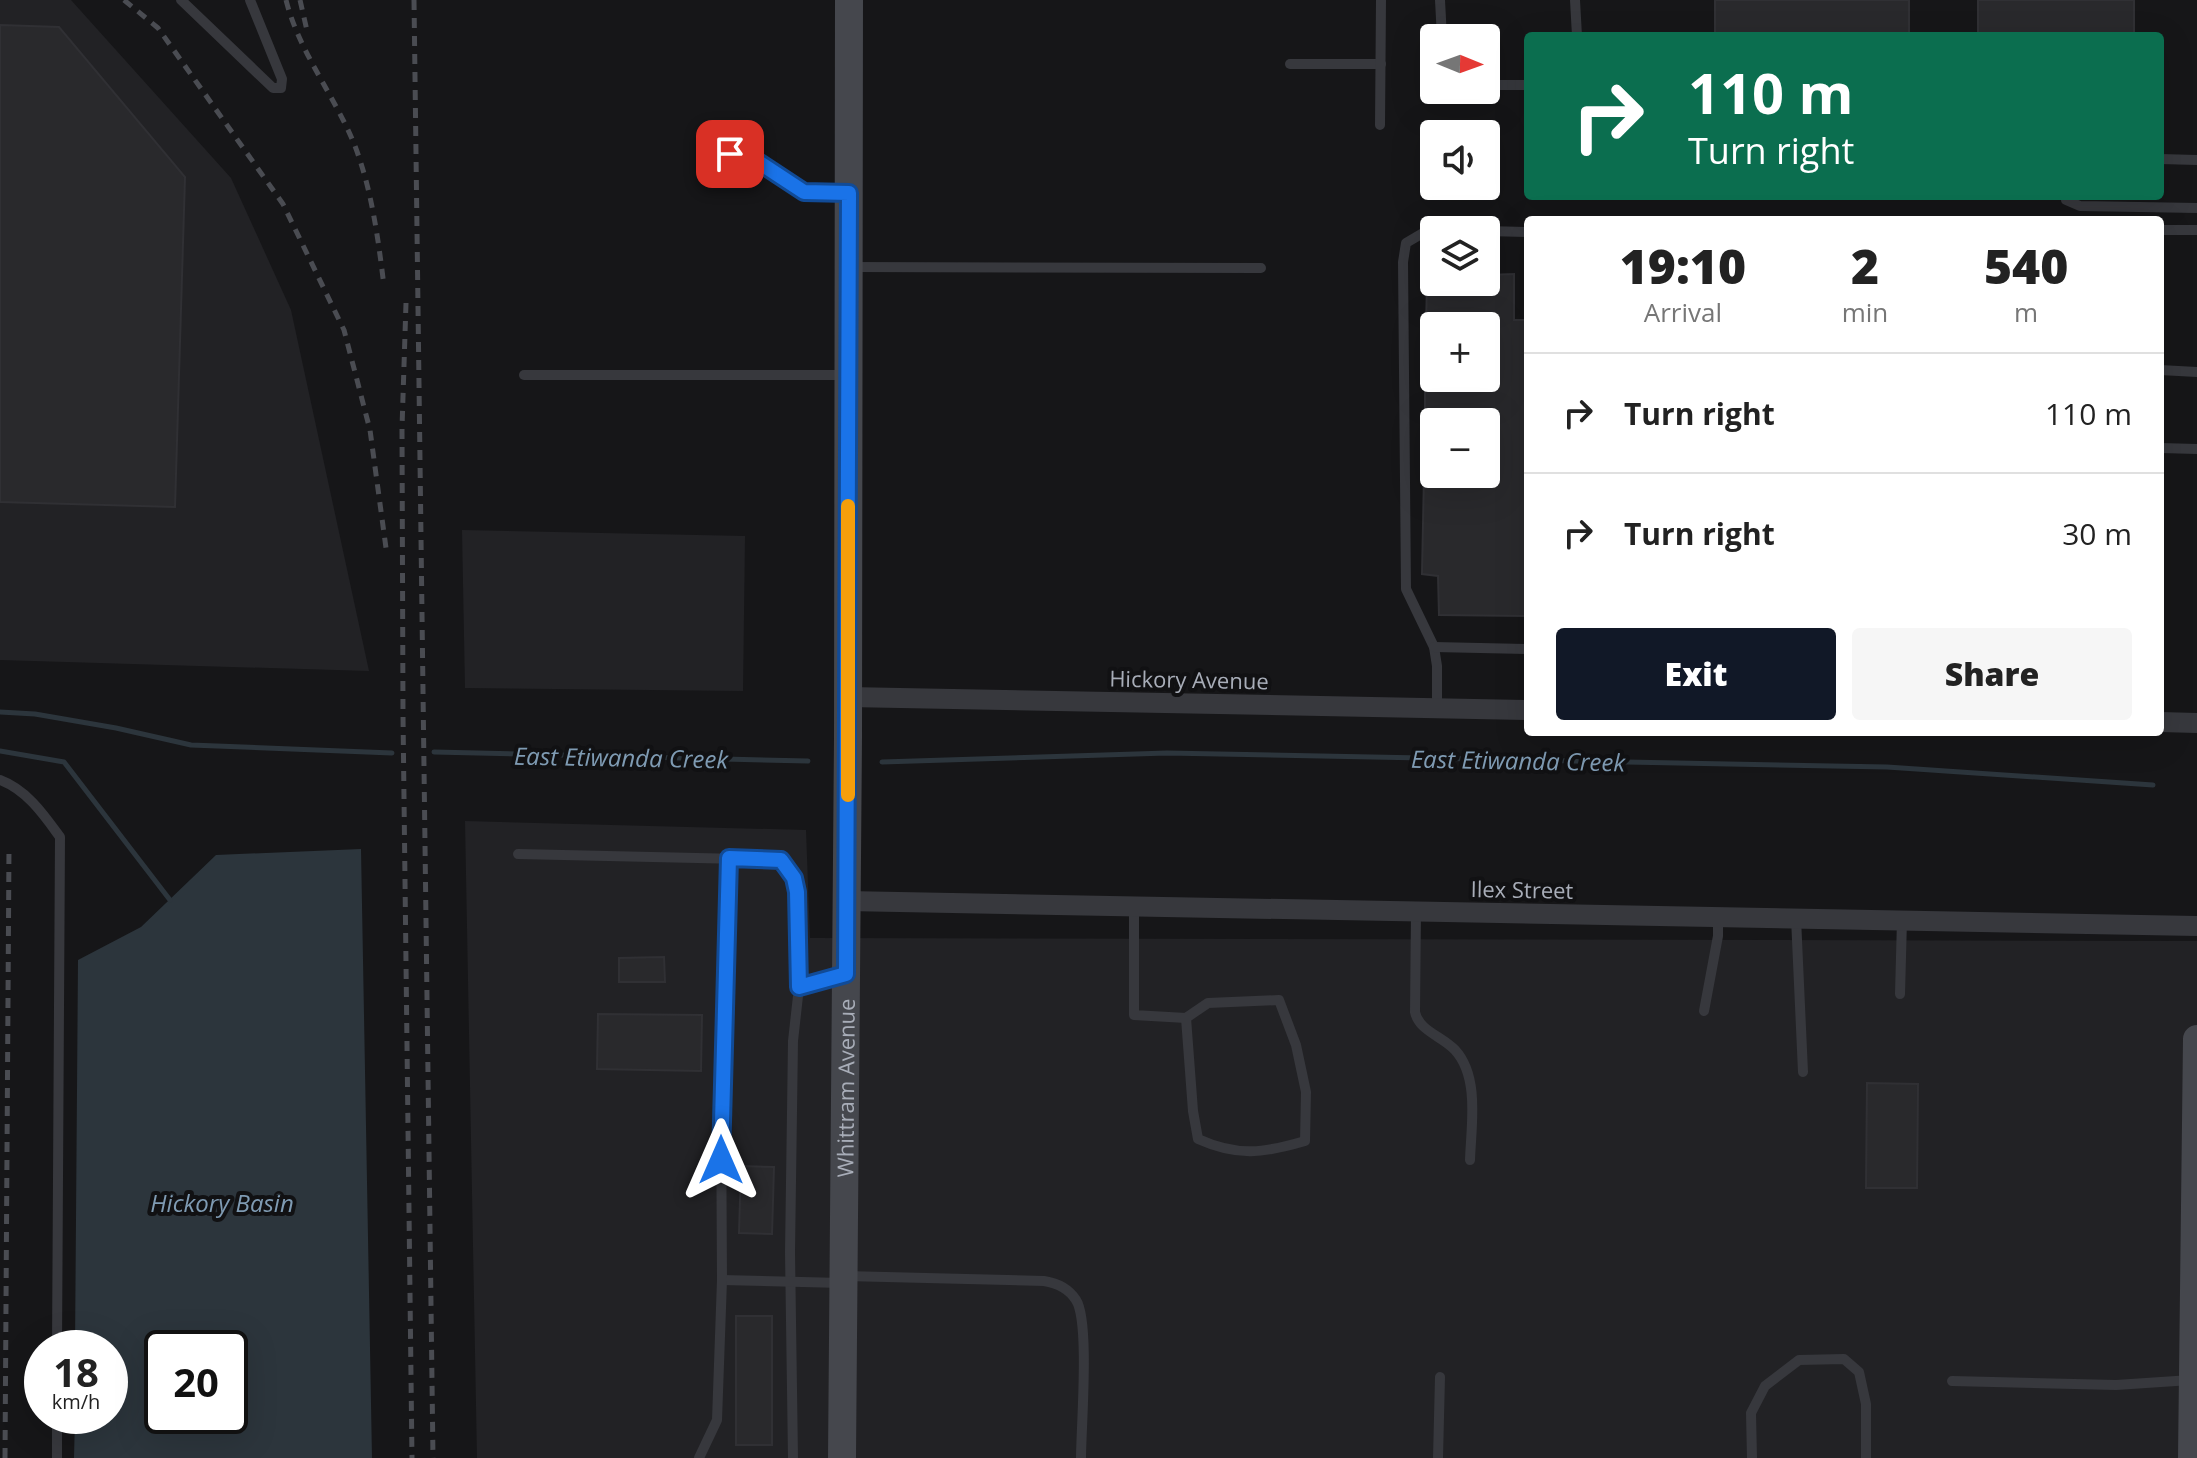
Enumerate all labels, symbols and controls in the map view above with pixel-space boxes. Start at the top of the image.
north arrow [1420,24,1500,104]
map controls [1420,24,1500,488]
text: 110 m [1688,54,1854,130]
icon: right [1556,64,1660,168]
pin [696,120,764,188]
button: sound [1420,120,1500,200]
text: Turn right [1688,126,1854,175]
icon: arrive [708,132,752,176]
button: layers [1420,216,1500,296]
text: 19:10 [1620,233,1746,298]
text: 2 [1851,233,1879,298]
text: 540 [1984,233,2068,298]
text: Arrival [1644,294,1722,330]
text: min [1842,294,1888,330]
text: m [2014,294,2038,330]
button: + [1420,312,1500,392]
icon: right [1556,391,1600,435]
text: Turn right [1624,393,1775,434]
text: 110 m [2045,393,2132,434]
button: − [1420,408,1500,488]
icon: right [1556,511,1600,555]
text: Turn right [1624,513,1775,554]
text: 30 m [2062,513,2132,554]
button: Exit [1556,628,1836,720]
button: Share [1852,628,2132,720]
street label: Hickory Avenue [1109,663,1269,695]
water label: East Etiwanda Creek [514,739,730,775]
water label: East Etiwanda Creek [1411,742,1627,778]
street label: Ilex Street [1470,873,1574,905]
street label: Whittram Avenue [829,998,861,1178]
position arrow [679,1118,763,1202]
water label: Hickory Basin [150,1186,294,1219]
speed limit sign: 20 [144,1330,248,1434]
text: 18 [53,1344,99,1399]
text: km/h [52,1388,100,1415]

